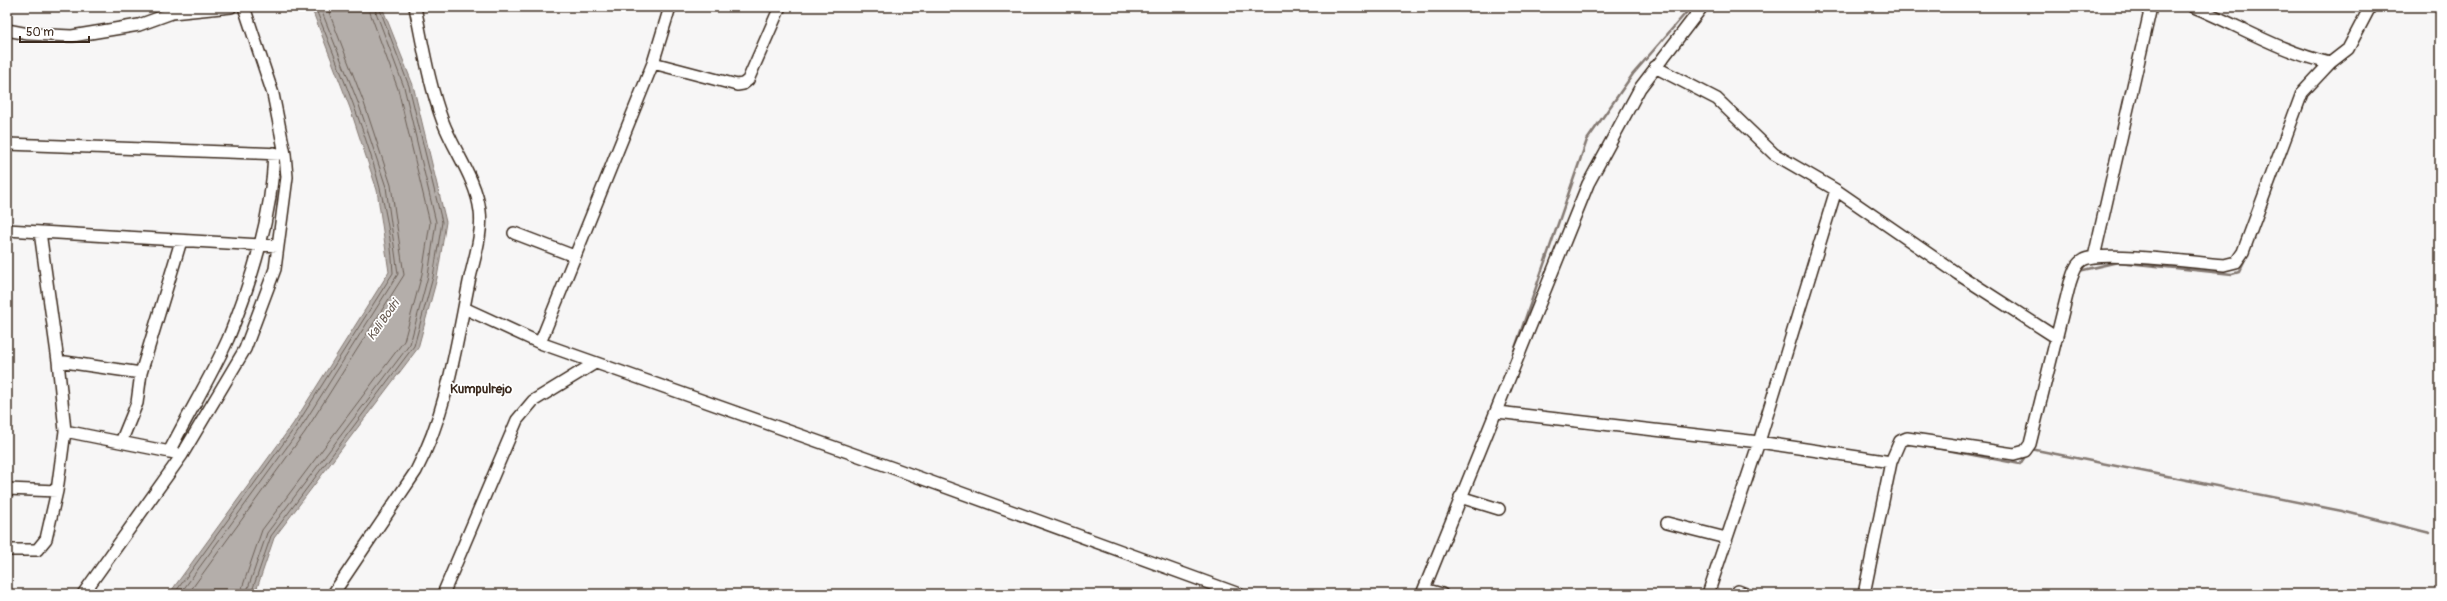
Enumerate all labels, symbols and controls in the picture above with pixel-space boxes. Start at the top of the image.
scale bar [20,18,89,44]
text: 50 m [26,25,54,40]
water label: Kali Bodri [364,296,404,343]
district label: Kumpulrejo [450,381,512,397]

